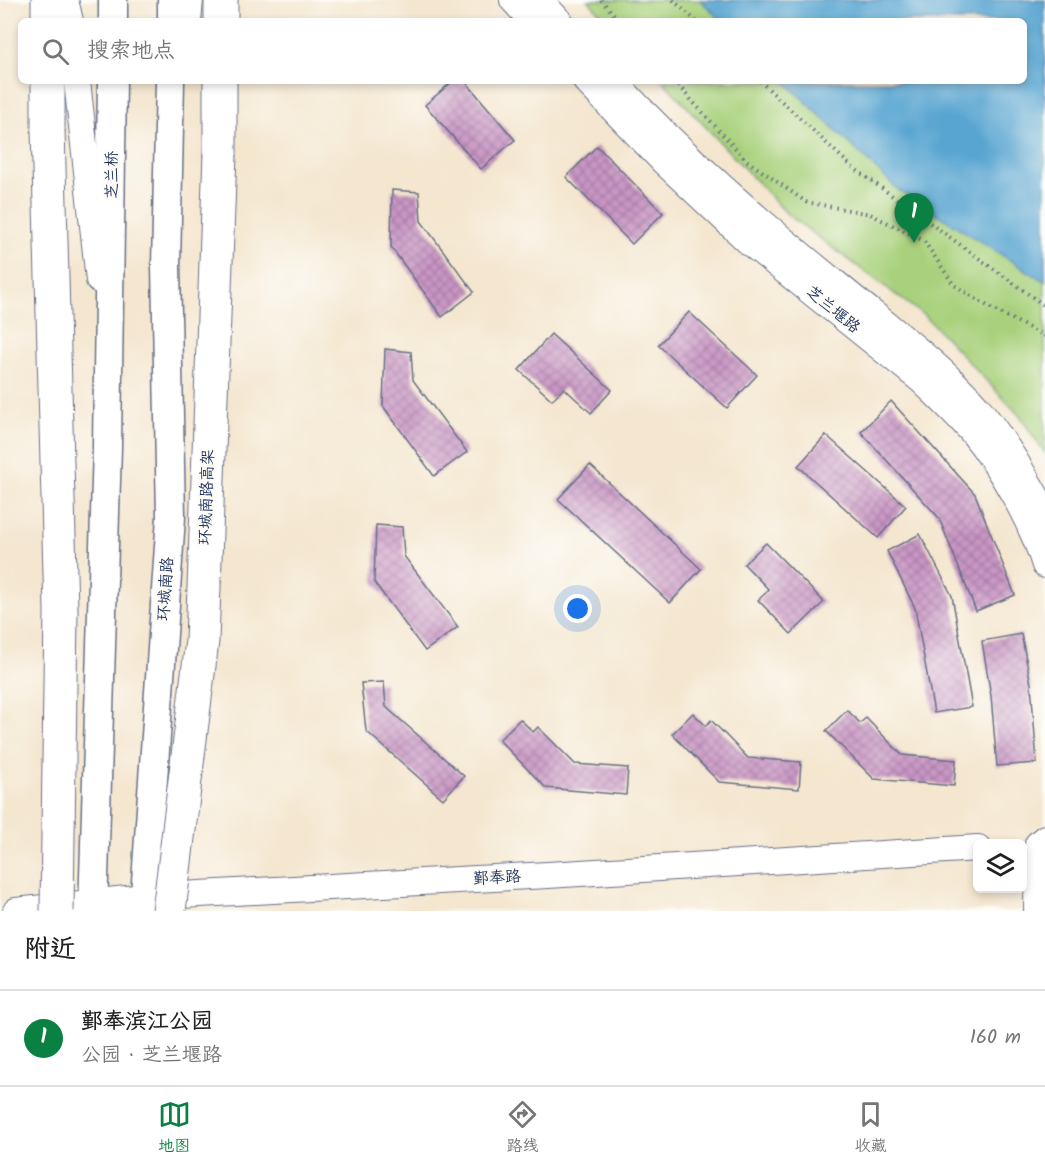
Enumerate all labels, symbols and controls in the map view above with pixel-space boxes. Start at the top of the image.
search box [18,18,1027,84]
text: 搜索地点 [87,34,175,69]
icon: search [39,35,72,68]
street label: 芝兰桥 [100,151,125,199]
pin: 1 [894,194,934,243]
street label: 芝兰堰路 [800,280,866,340]
street label: 环城南路高架 [193,449,221,545]
street label: 环城南路 [151,556,181,622]
your location [563,594,592,623]
map controls [973,839,1027,893]
button: layers [973,839,1027,893]
street label: 鄞奉路 [472,864,522,892]
text: 附近 [24,929,76,971]
text: 鄞奉滨江公园 [81,1005,213,1040]
text: 1 [40,1022,47,1054]
text: 160 m [970,1022,1021,1054]
text: 公园 · 芝兰堰路 [81,1040,222,1072]
tab: 地图 [158,1098,191,1159]
tab: 路线 [506,1098,539,1159]
tab: 收藏 [854,1098,887,1159]

